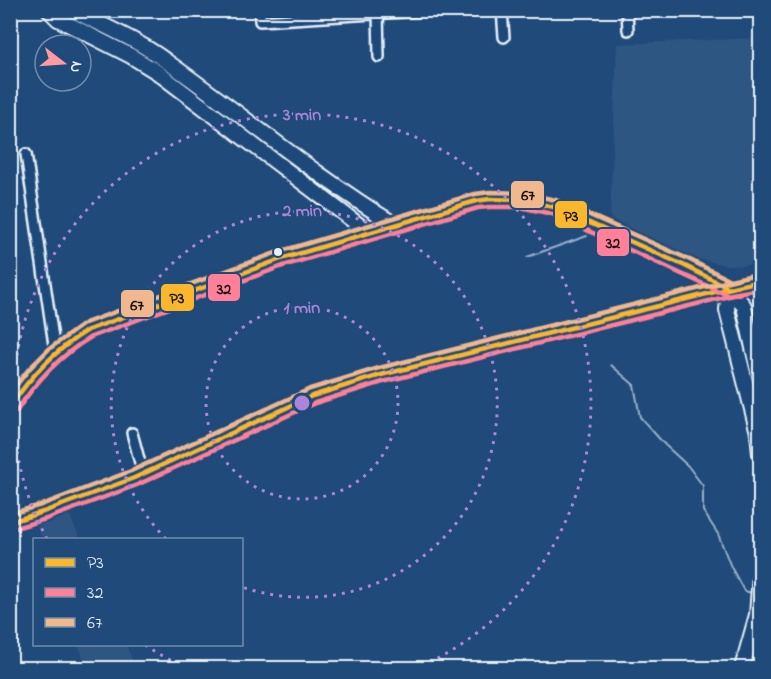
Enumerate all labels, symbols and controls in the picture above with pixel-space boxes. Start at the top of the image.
north arrow [33,33,93,93]
text: N [62,58,88,76]
text: 3 min [282,103,321,129]
line badge: 67 [510,180,545,209]
text: 67 [520,184,535,208]
text: 2 min [281,199,322,225]
line badge: P3 [554,200,588,229]
text: P3 [564,205,579,229]
line badge: 32 [596,228,630,257]
text: 32 [605,232,620,256]
unlabelled marker [272,246,284,258]
line badge: 32 [207,273,241,302]
text: 32 [216,278,231,302]
line badge: P3 [160,283,195,312]
text: P3 [170,287,185,311]
line badge: 67 [120,289,155,318]
text: 67 [129,294,144,318]
text: 1 min [284,296,320,322]
centre of rings [292,393,312,413]
legend [33,538,243,646]
text: P3 [87,551,104,577]
text: 32 [87,581,103,607]
text: 67 [87,611,103,637]

